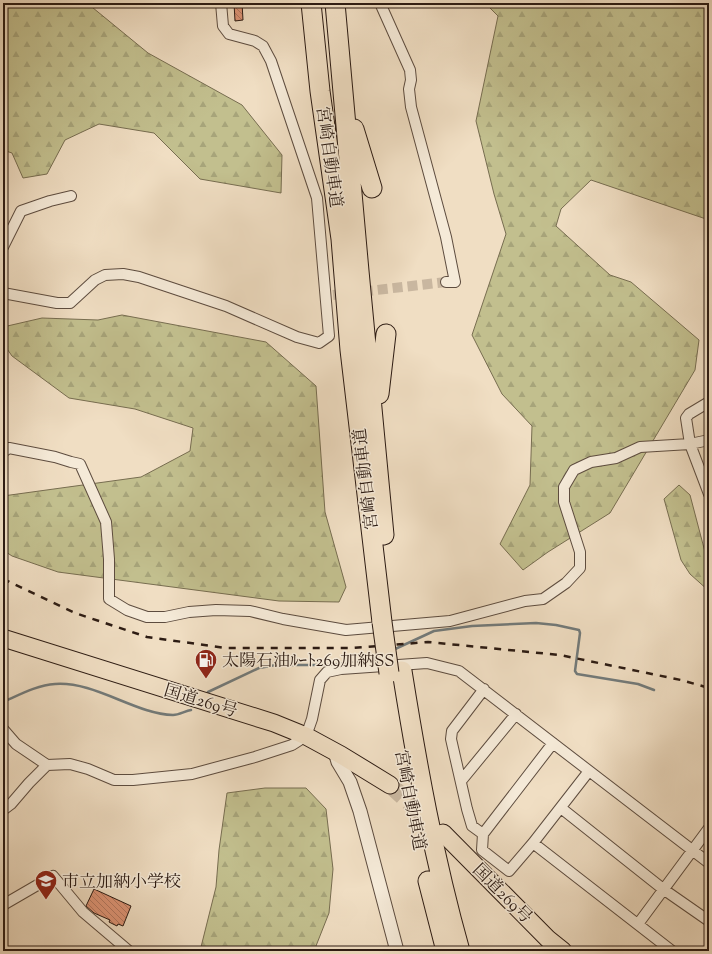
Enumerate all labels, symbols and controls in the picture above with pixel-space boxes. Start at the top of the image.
street label: 宮崎自動車道 [309,105,347,209]
street label: 宮崎自動車道 [349,427,385,531]
fuel station icon: 太陽石油ﾙｰﾄ269加納SS [193,647,219,680]
place label: 太陽石油ﾙｰﾄ269加納SS [222,650,394,674]
street label: 国道269号 [161,679,240,724]
street label: 宮崎自動車道 [388,748,431,853]
street label: 国道269号 [466,859,537,930]
school or university icon: 市立加納小学校 [33,868,59,901]
place label: 市立加納小学校 [62,871,181,895]

